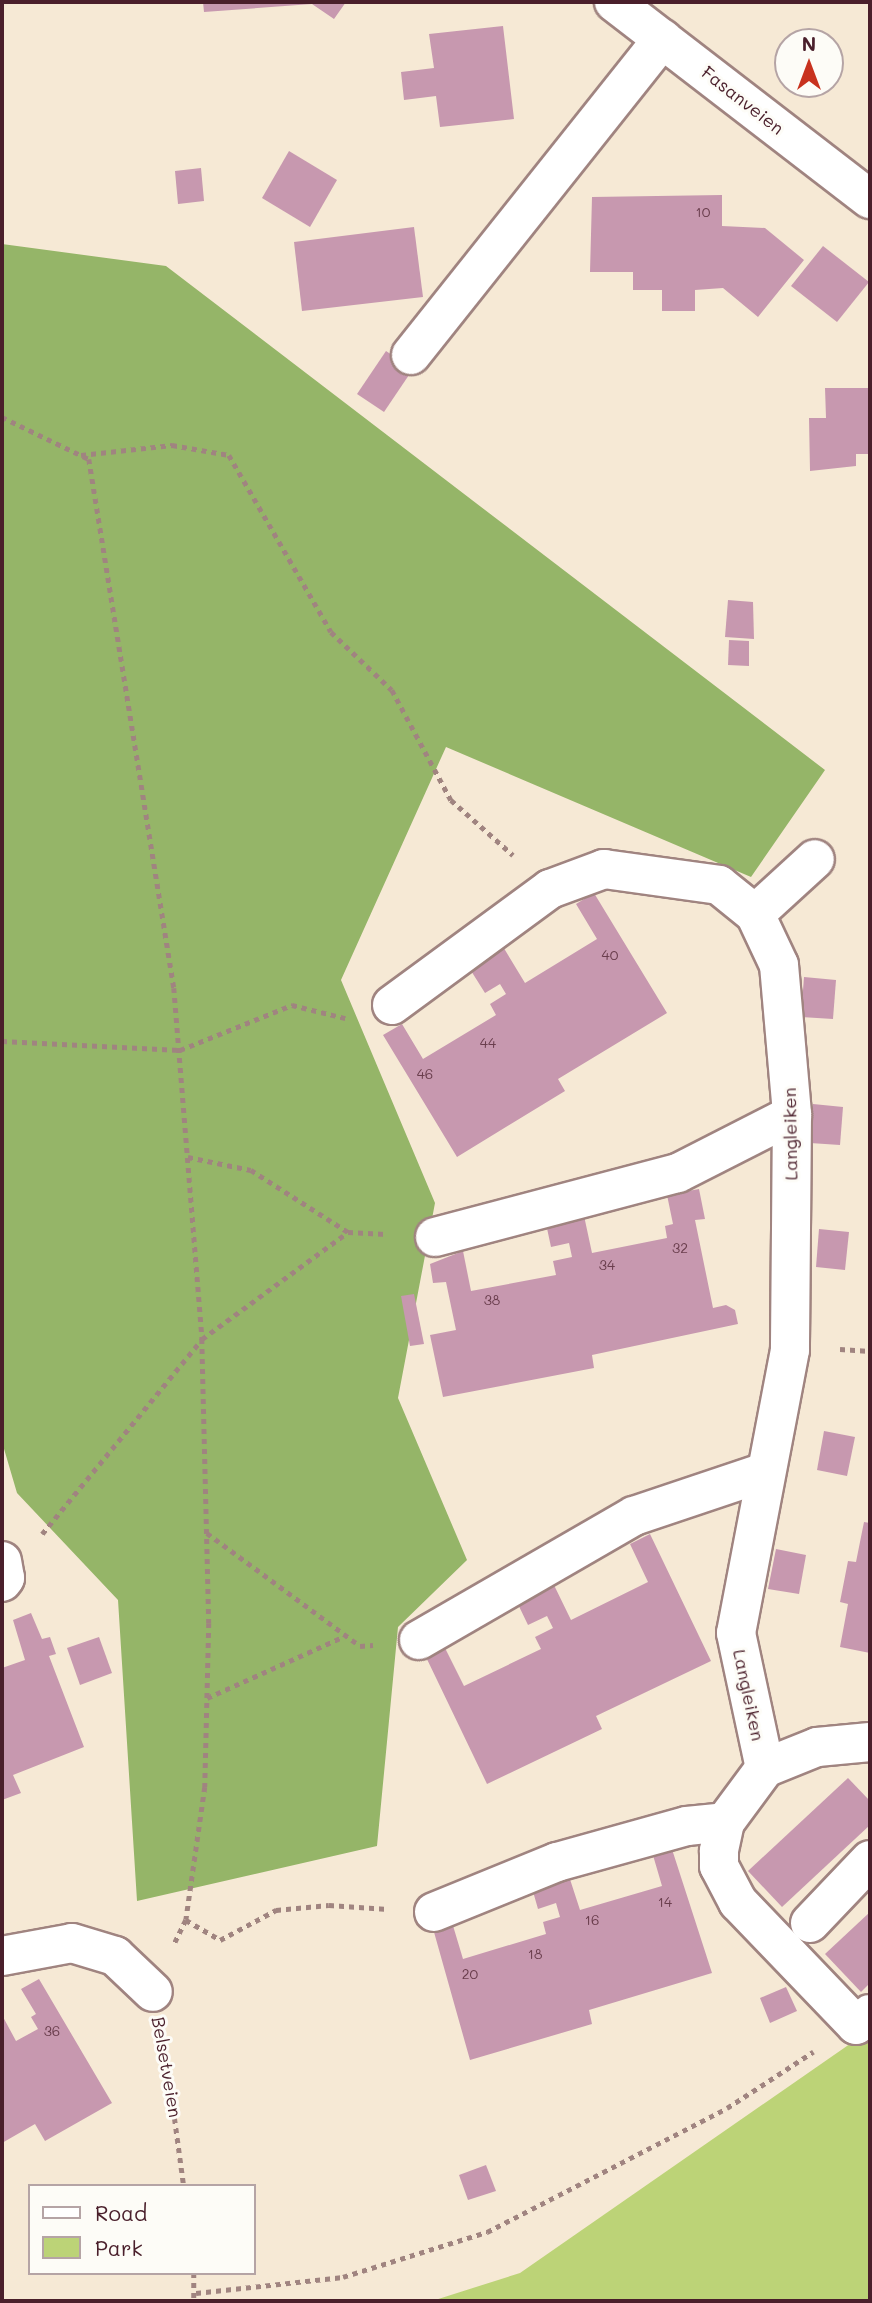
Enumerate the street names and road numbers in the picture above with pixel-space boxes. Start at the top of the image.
street label: Fasanveien [698,61,788,139]
street label: Langleiken [778,1087,802,1181]
street label: Langleiken [729,1647,769,1743]
street label: Belsetveien [148,2015,186,2119]

